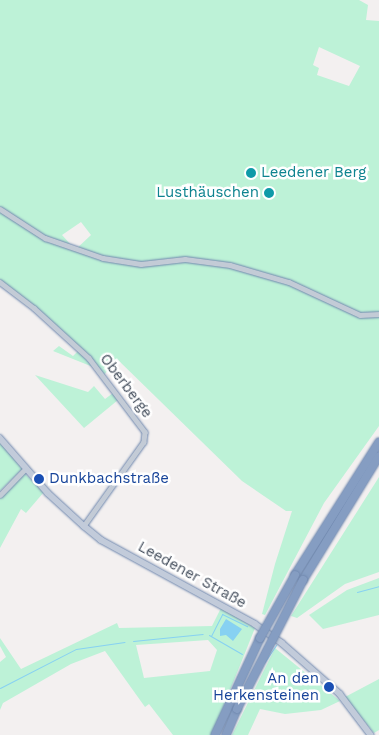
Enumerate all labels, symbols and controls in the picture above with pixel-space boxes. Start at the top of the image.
place label: Leedener Berg [261,164,366,182]
marker: Leedener Berg [245,167,257,179]
place label: Lusthäuschen [156,184,259,202]
marker: Lusthäuschen [263,187,275,199]
street label: Oberberge [96,350,156,422]
place label: Dunkbachstraße [49,470,169,488]
marker: Dunkbachstraße [33,473,45,485]
street label: Leedener Straße [135,538,249,612]
place label: An den Herkensteinen [213,669,319,704]
marker: An den Herkensteinen [323,681,335,693]

